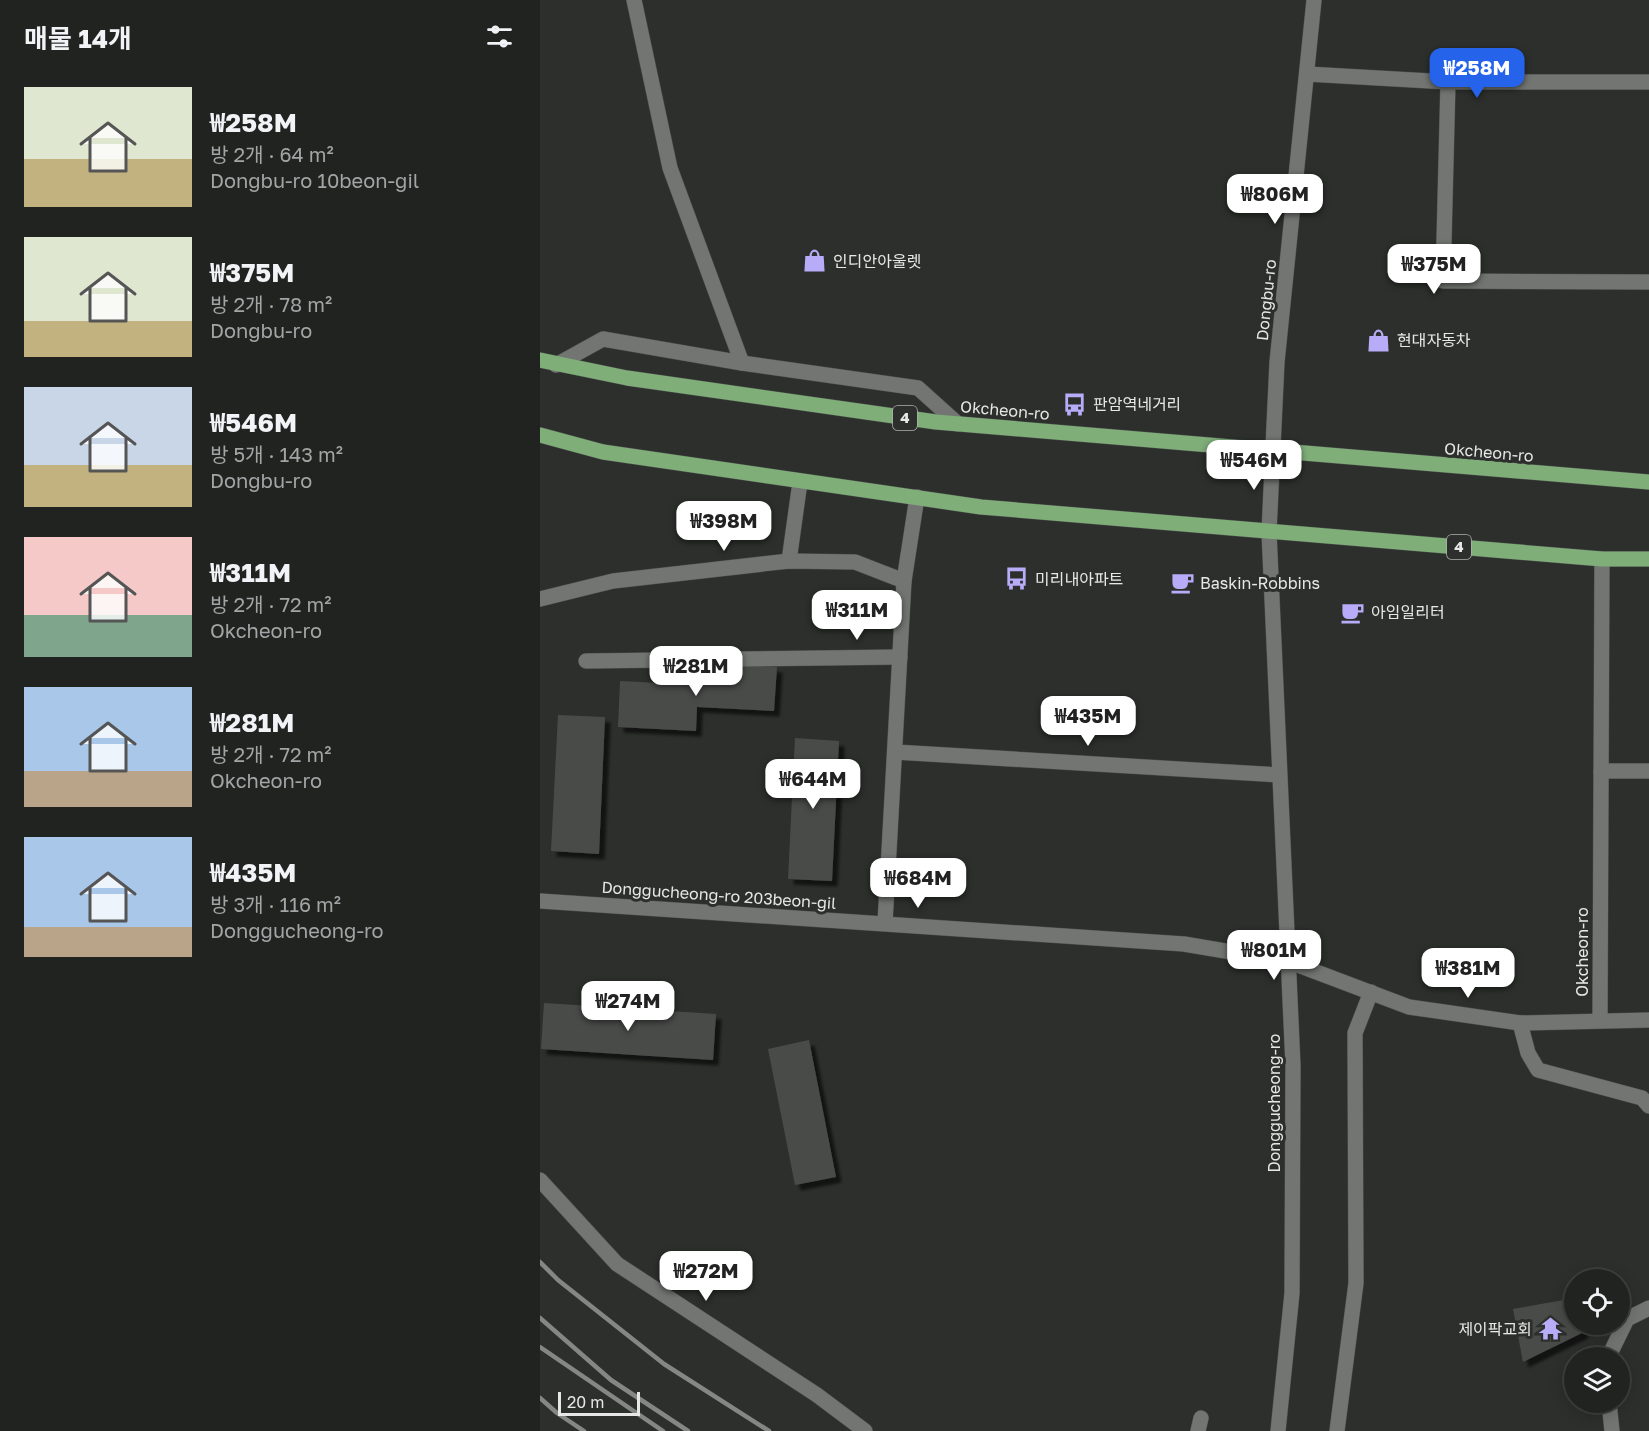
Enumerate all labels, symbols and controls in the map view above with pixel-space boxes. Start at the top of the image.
icon: filters [483,20,516,53]
text: 매물 14개 [24,23,132,54]
pin: ₩258M [1435,48,1519,99]
text: ₩258M [1444,55,1510,79]
text: ₩258M [210,107,297,138]
icon: home [72,111,144,183]
text: 방 2개 · 64 m² [210,142,334,166]
text: Dongbu-ro 10beon-gil [210,168,419,192]
pin: ₩806M [1233,174,1317,225]
text: ₩806M [1241,181,1309,205]
pin: ₩375M [1392,244,1476,295]
shop icon: 인디안아울렛 [802,248,828,274]
place label: 인디안아울렛 [833,251,921,271]
text: ₩375M [1402,251,1466,275]
text: ₩375M [210,257,294,288]
street label: Dongbu-ro [1252,258,1280,342]
icon: home [72,261,144,333]
text: 방 2개 · 78 m² [210,292,332,316]
text: Dongbu-ro [210,318,312,342]
shop icon: 현대자동차 [1366,327,1392,353]
place label: 현대자동차 [1397,330,1471,350]
bus stop icon: 판암역네거리 [1062,391,1088,417]
place label: 판암역네거리 [1093,394,1181,414]
street label: Okcheon-ro [959,396,1051,424]
road number: 4 [893,406,917,430]
text: ₩546M [210,407,297,438]
icon: home [72,411,144,483]
street label: Okcheon-ro [1443,438,1535,466]
pin: ₩546M [1212,440,1296,491]
text: 방 5개 · 143 m² [210,442,343,466]
text: ₩546M [1221,447,1288,471]
text: Dongbu-ro [210,468,312,492]
pin: ₩398M [682,501,766,552]
text: ₩398M [690,508,758,532]
road number: 4 [1447,535,1471,559]
text: ₩311M [210,557,291,588]
icon: home [72,561,144,633]
bus stop icon: 미리내아파트 [1004,566,1030,592]
place label: 미리내아파트 [1035,569,1123,589]
cafe icon: Baskin-Robbins [1169,570,1195,596]
place label: Baskin-Robbins [1200,573,1320,593]
pin: ₩311M [815,590,899,641]
text: 방 2개 · 72 m² [210,592,332,616]
text: ₩311M [826,597,888,621]
cafe icon: 아임일리터 [1340,599,1366,625]
place label: 아임일리터 [1371,602,1445,622]
text: Okcheon-ro [210,618,322,642]
pin: ₩281M [654,646,738,697]
text: ₩281M [664,653,728,677]
pin: ₩435M [1046,696,1130,747]
text: ₩435M [1055,703,1121,727]
text: ₩281M [210,707,294,738]
icon: home [72,711,144,783]
text: 방 2개 · 72 m² [210,742,332,766]
pin: ₩644M [771,759,855,810]
text: ₩644M [779,766,847,790]
text: Okcheon-ro [210,768,322,792]
text: ₩435M [210,857,296,888]
pin: ₩684M [876,858,960,909]
icon: home [72,861,144,933]
text: ₩684M [884,865,952,889]
street label: Donggucheong-ro 203beon-gil [601,877,837,913]
text: 방 3개 · 116 m² [210,892,341,916]
street label: Okcheon-ro [1572,907,1592,997]
text: Donggucheong-ro [210,918,384,942]
pin: ₩801M [1232,930,1316,981]
text: ₩801M [1241,937,1307,961]
pin: ₩381M [1426,948,1510,999]
text: ₩381M [1436,955,1500,979]
pin: ₩274M [586,981,670,1032]
text: ₩274M [595,988,661,1012]
street label: Donggucheong-ro [1264,1034,1284,1172]
pin: ₩272M [664,1251,748,1302]
text: ₩272M [674,1258,738,1282]
map controls [1564,1269,1630,1413]
button: locate [1564,1269,1630,1335]
temple icon: 제이팍교회 [1537,1316,1563,1342]
place label: 제이팍교회 [1458,1319,1532,1339]
button: layers [1564,1347,1630,1413]
scale bar [558,1389,640,1416]
text: 20 m [567,1392,604,1412]

